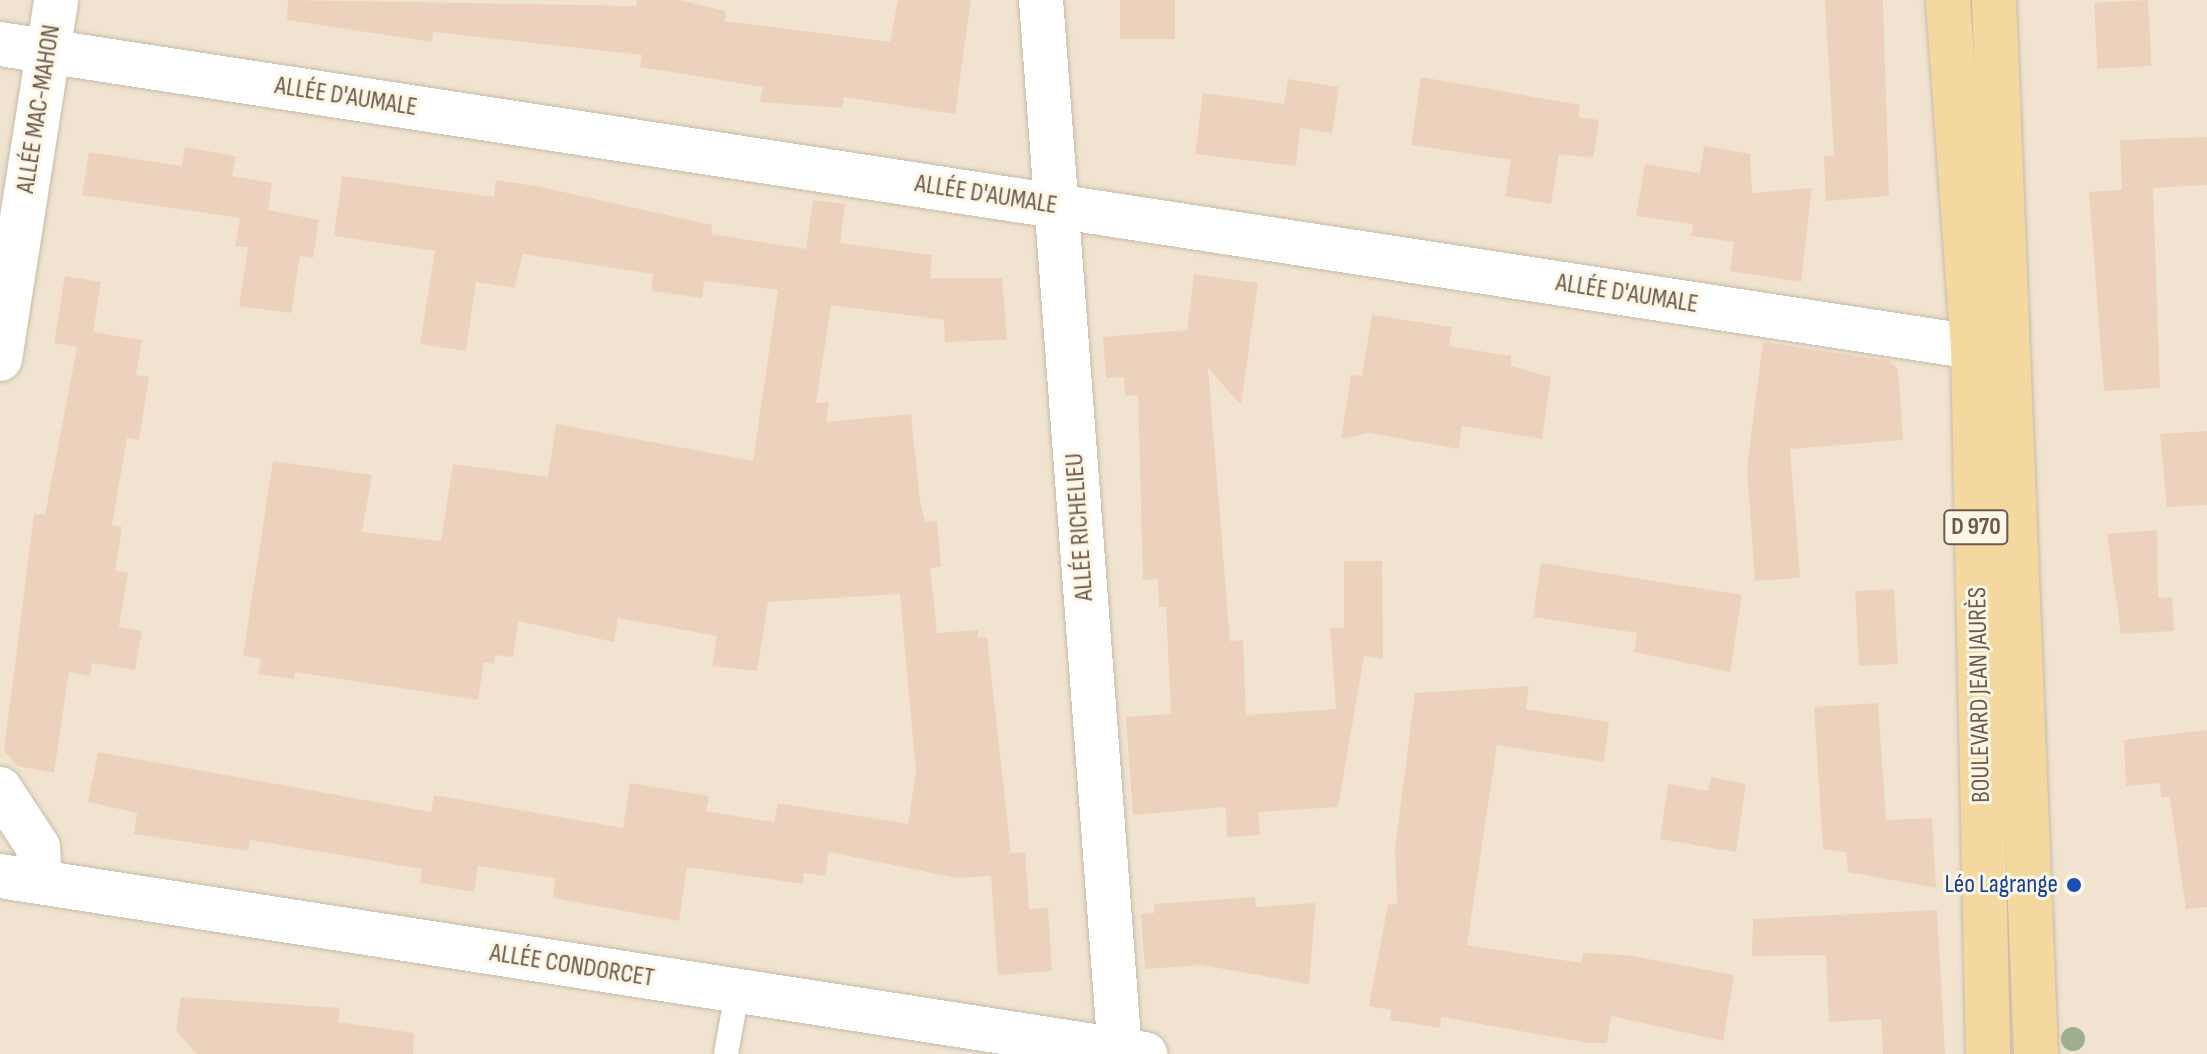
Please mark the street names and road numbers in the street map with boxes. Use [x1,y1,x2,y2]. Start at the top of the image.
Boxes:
street label: ALLÉE MAC-MAHON [10,23,68,195]
street label: ALLÉE D'AUMALE [273,70,419,124]
street label: ALLÉE D'AUMALE [913,168,1059,222]
street label: ALLÉE D'AUMALE [1554,267,1700,321]
street label: ALLÉE RICHELIEU [1059,452,1101,602]
road number: D 970 [1942,507,2010,547]
street label: BOULEVARD JEAN JAURÈS [1963,587,1997,803]
street label: ALLÉE CONDORCET [488,938,656,994]

